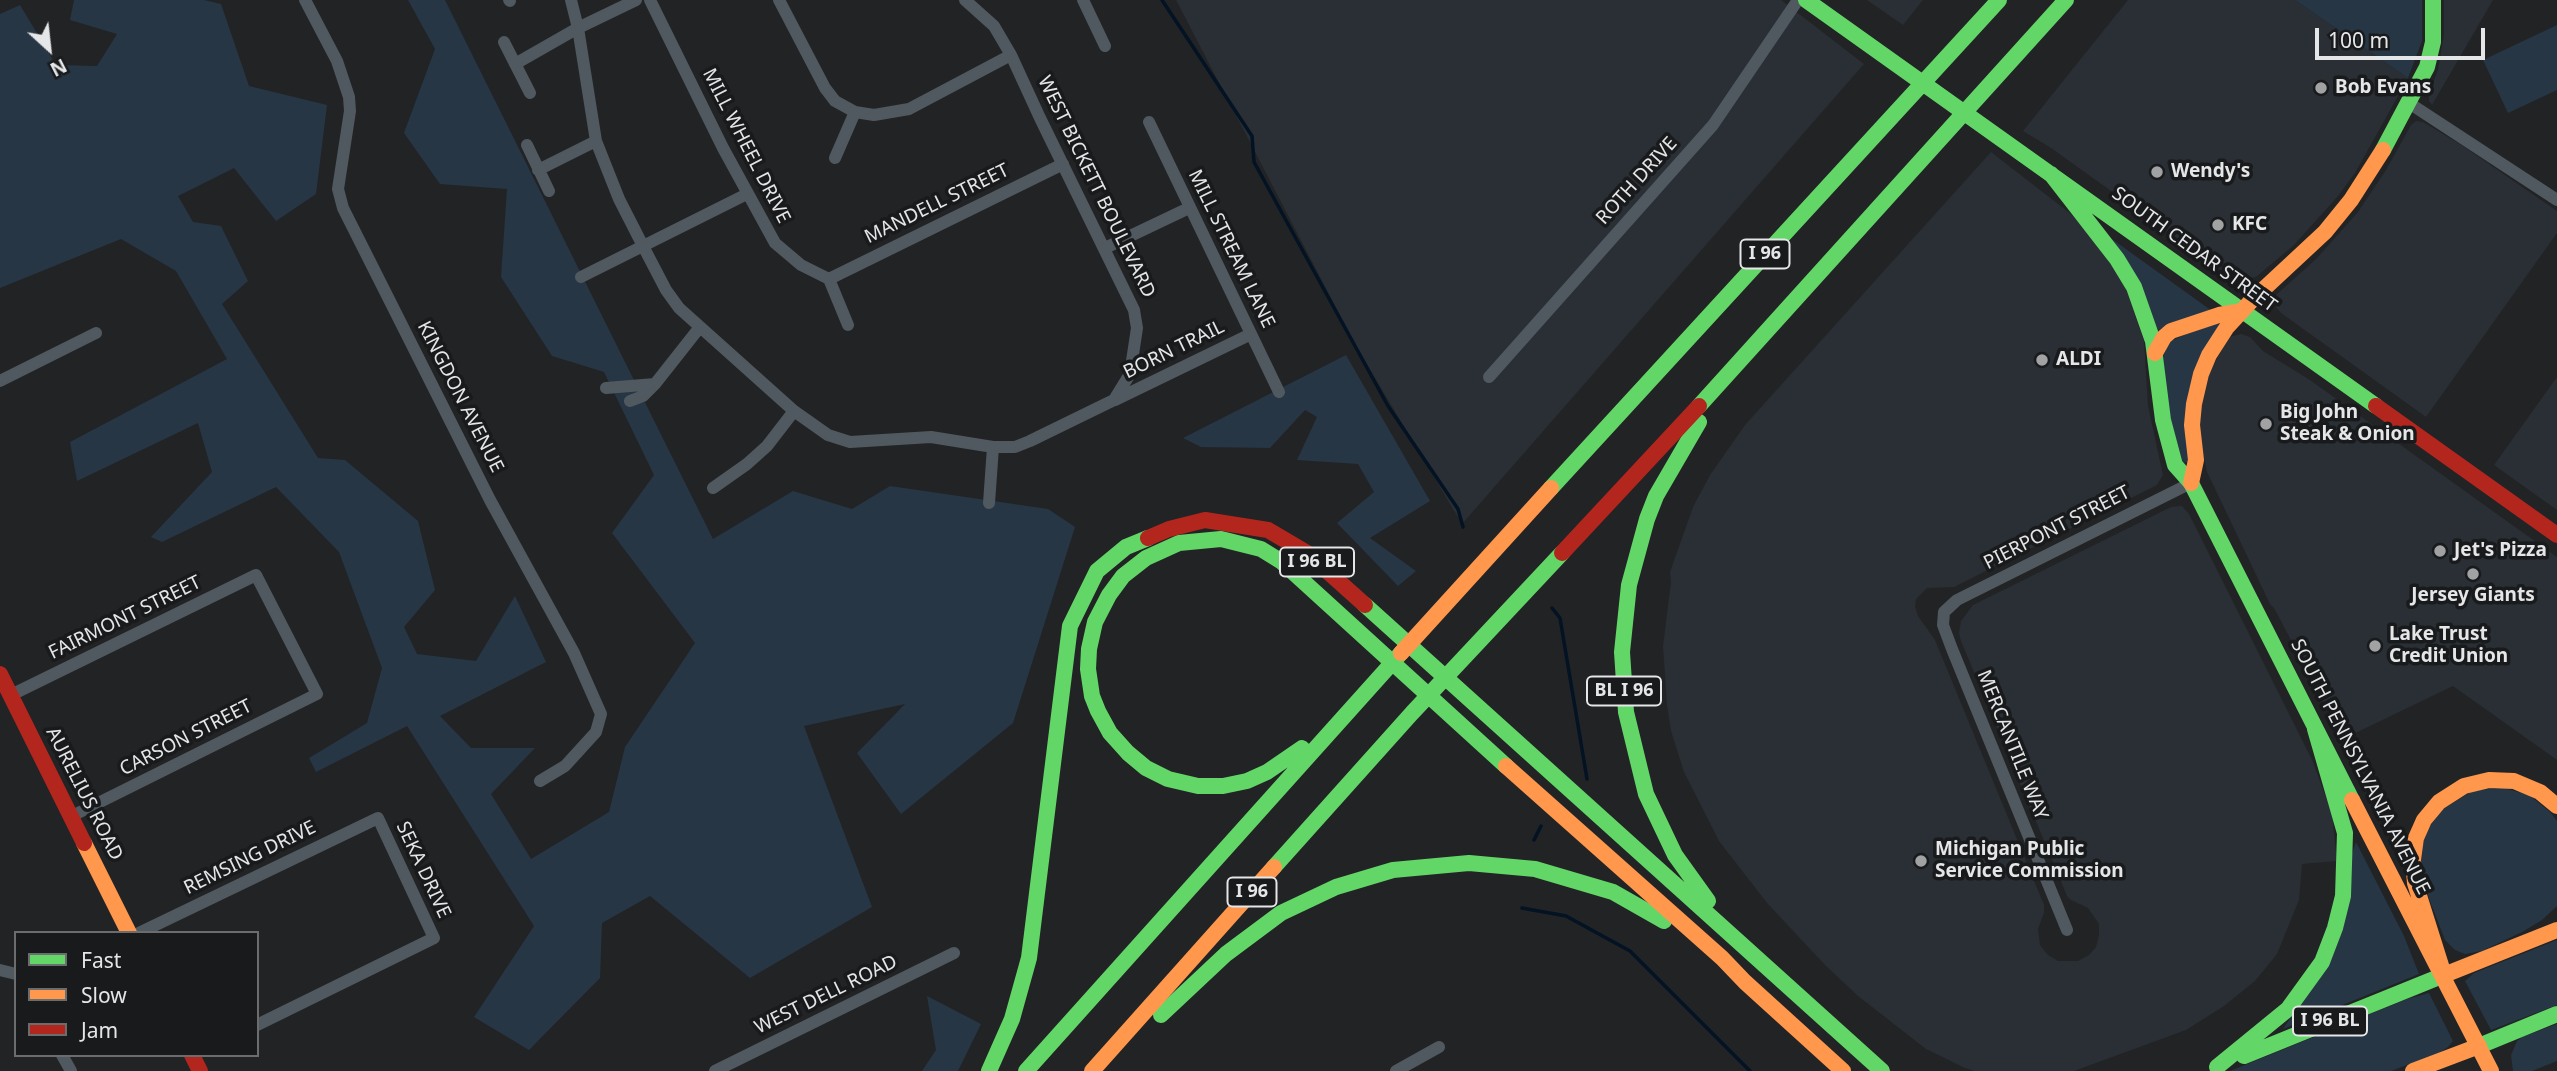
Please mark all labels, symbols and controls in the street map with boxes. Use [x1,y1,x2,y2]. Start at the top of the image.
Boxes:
north arrow [14,14,84,84]
scale bar [2319,14,2489,58]
text: 100 m [2328,26,2389,54]
text: N [46,53,71,83]
street label: MILL WHEEL DRIVE [697,65,795,227]
street label: WEST BICKETT BOULEVARD [1032,72,1160,302]
place label: Bob Evans [2335,77,2431,99]
marker: Bob Evans [2313,80,2329,96]
street label: ROTH DRIVE [1592,133,1682,229]
street label: MANDELL STREET [861,159,1013,249]
place label: Wendy's [2171,161,2250,183]
marker: Wendy's [2149,164,2165,180]
street label: MILL STREAM LANE [1183,166,1279,332]
street label: SOUTH CEDAR STREET [2107,183,2281,317]
place label: KFC [2232,214,2267,236]
marker: KFC [2210,217,2226,233]
road number: I 96 [1740,240,1790,268]
street label: BORN TRAIL [1120,316,1228,384]
street label: KINGDON AVENUE [412,318,508,476]
place label: ALDI [2056,349,2101,371]
marker: ALDI [2034,352,2050,368]
place label: Big John Steak & Onion [2280,402,2415,446]
marker: Big John Steak & Onion [2258,416,2274,432]
street label: PIERPONT STREET [1980,481,2134,575]
place label: Jet's Pizza [2454,540,2547,562]
marker: Jet's Pizza [2432,543,2448,559]
road number: I 96 BL [1280,548,1354,576]
marker: Jersey Giants [2465,566,2481,582]
street label: FAIRMONT STREET [45,571,205,665]
place label: Jersey Giants [2411,585,2535,607]
place label: Lake Trust Credit Union [2389,624,2508,668]
street label: SOUTH PENNSYLVANIA AVENUE [2286,636,2434,898]
marker: Lake Trust Credit Union [2367,638,2383,654]
street label: MERCANTILE WAY [1972,667,2052,823]
road number: BL I 96 [1587,676,1661,706]
street label: CARSON STREET [116,695,256,781]
street label: AURELIUS ROAD [41,724,127,864]
street label: REMSING DRIVE [180,816,320,900]
street label: SEKA DRIVE [391,818,455,922]
place label: Michigan Public Service Commission [1935,839,2124,883]
marker: Michigan Public Service Commission [1913,853,1929,869]
road number: I 96 [1228,878,1276,906]
legend [14,931,259,1057]
text: Fast [81,946,121,974]
street label: WEST DELL ROAD [751,951,901,1039]
text: Slow [81,981,127,1009]
road number: I 96 BL [2293,1006,2367,1036]
text: Jam [81,1016,118,1044]

